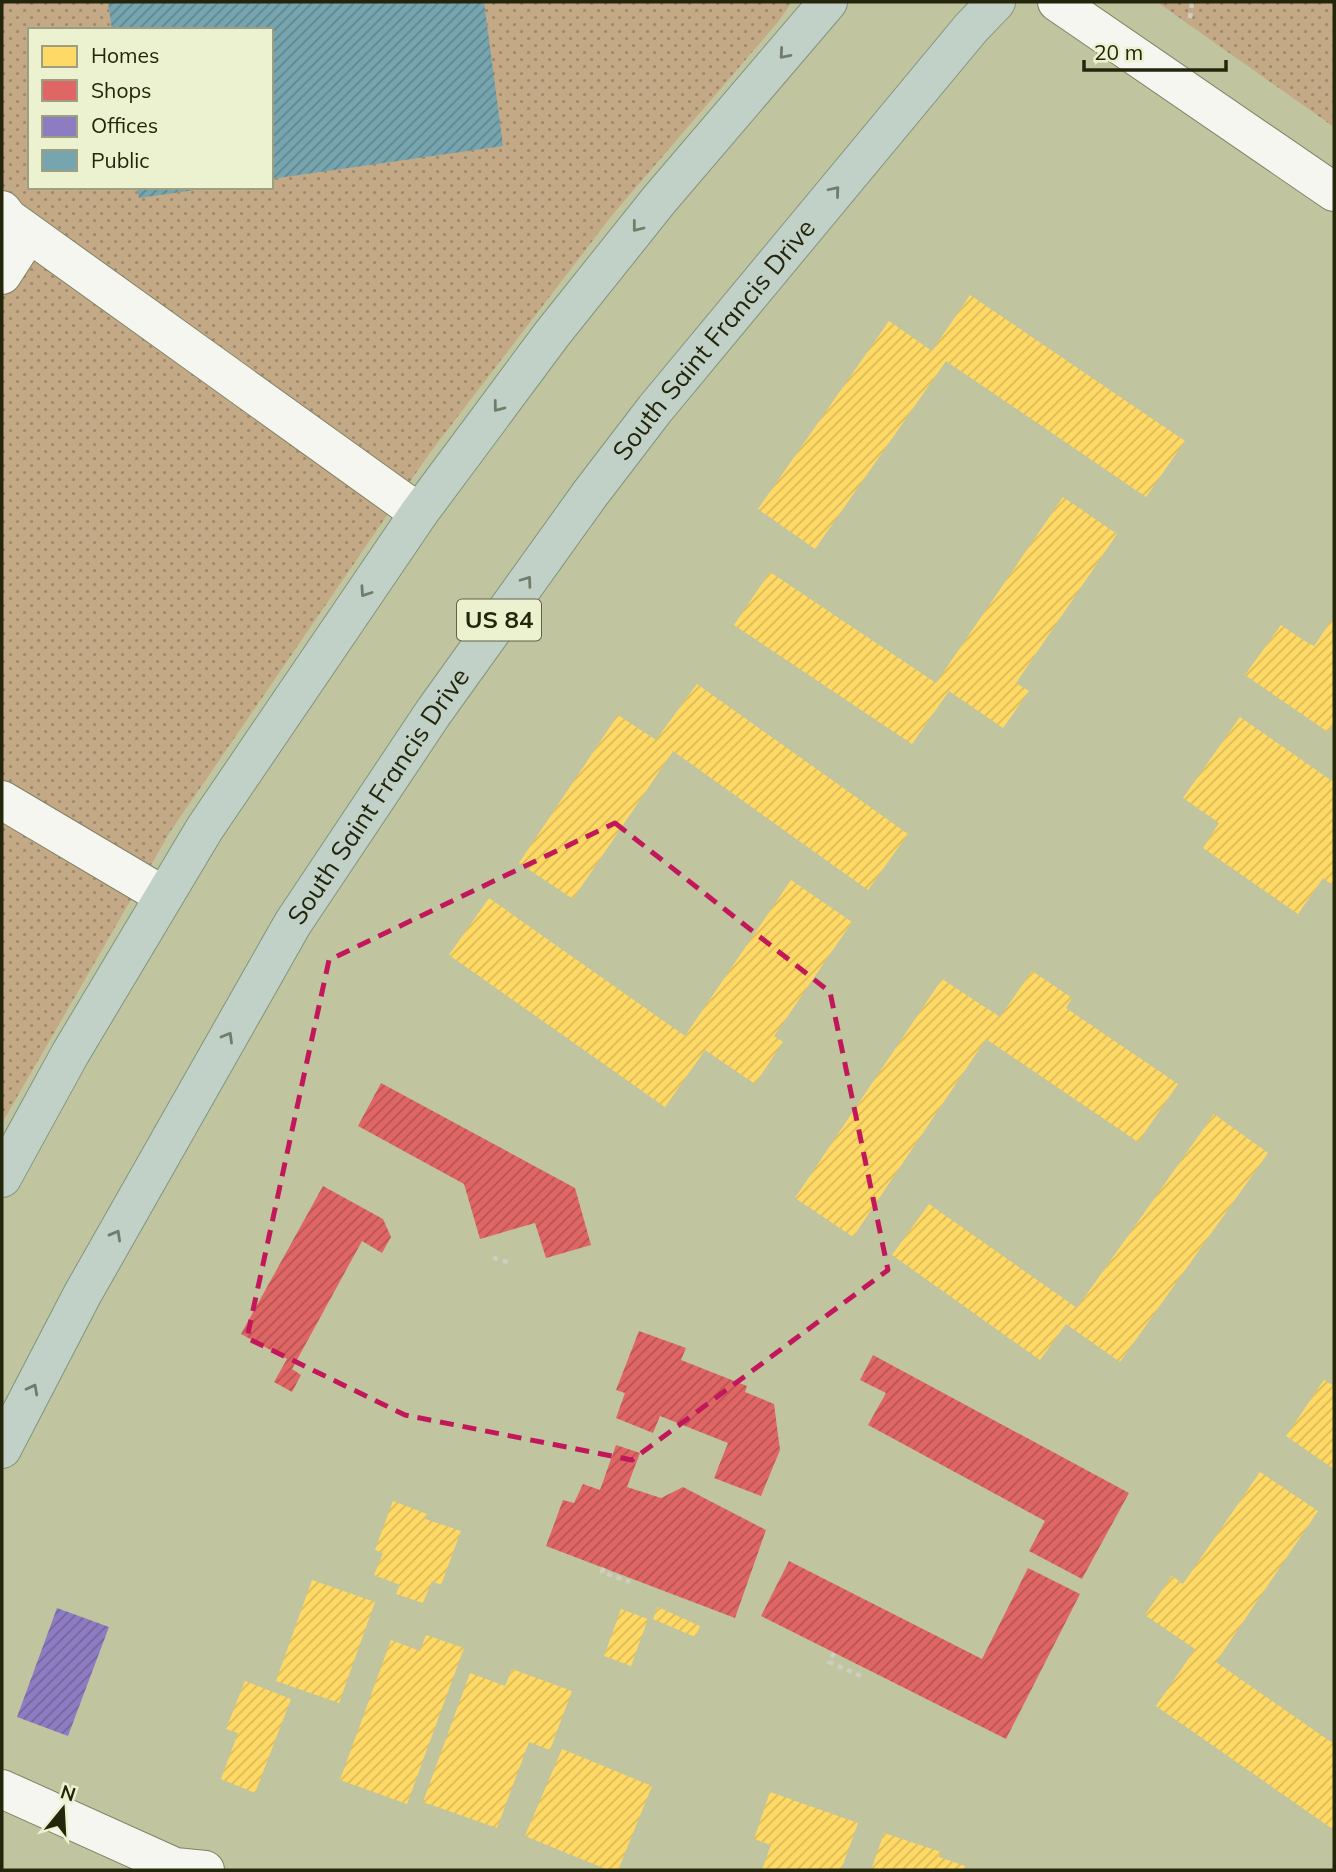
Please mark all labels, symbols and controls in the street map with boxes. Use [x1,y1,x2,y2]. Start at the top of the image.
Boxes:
legend [28,28,273,189]
scale bar [1084,28,1226,72]
text: 20 m [1094,39,1143,65]
text: Homes [91,42,159,68]
one-way arrow [779,46,792,58]
text: Shops [91,77,151,103]
text: Offices [91,112,158,138]
text: Public [91,147,150,173]
one-way arrow [827,187,840,199]
street label: South Saint Francis Drive [605,212,822,467]
one-way arrow [632,220,645,232]
one-way arrow [493,399,506,412]
one-way arrow [519,576,531,589]
one-way arrow [361,584,373,597]
road number: US 84 [457,600,541,640]
street label: South Saint Francis Drive [280,661,476,931]
one-way arrow [220,1031,233,1044]
one-way arrow [108,1230,121,1242]
one-way arrow [25,1384,39,1396]
north arrow [28,1774,98,1844]
text: N [58,1779,79,1806]

